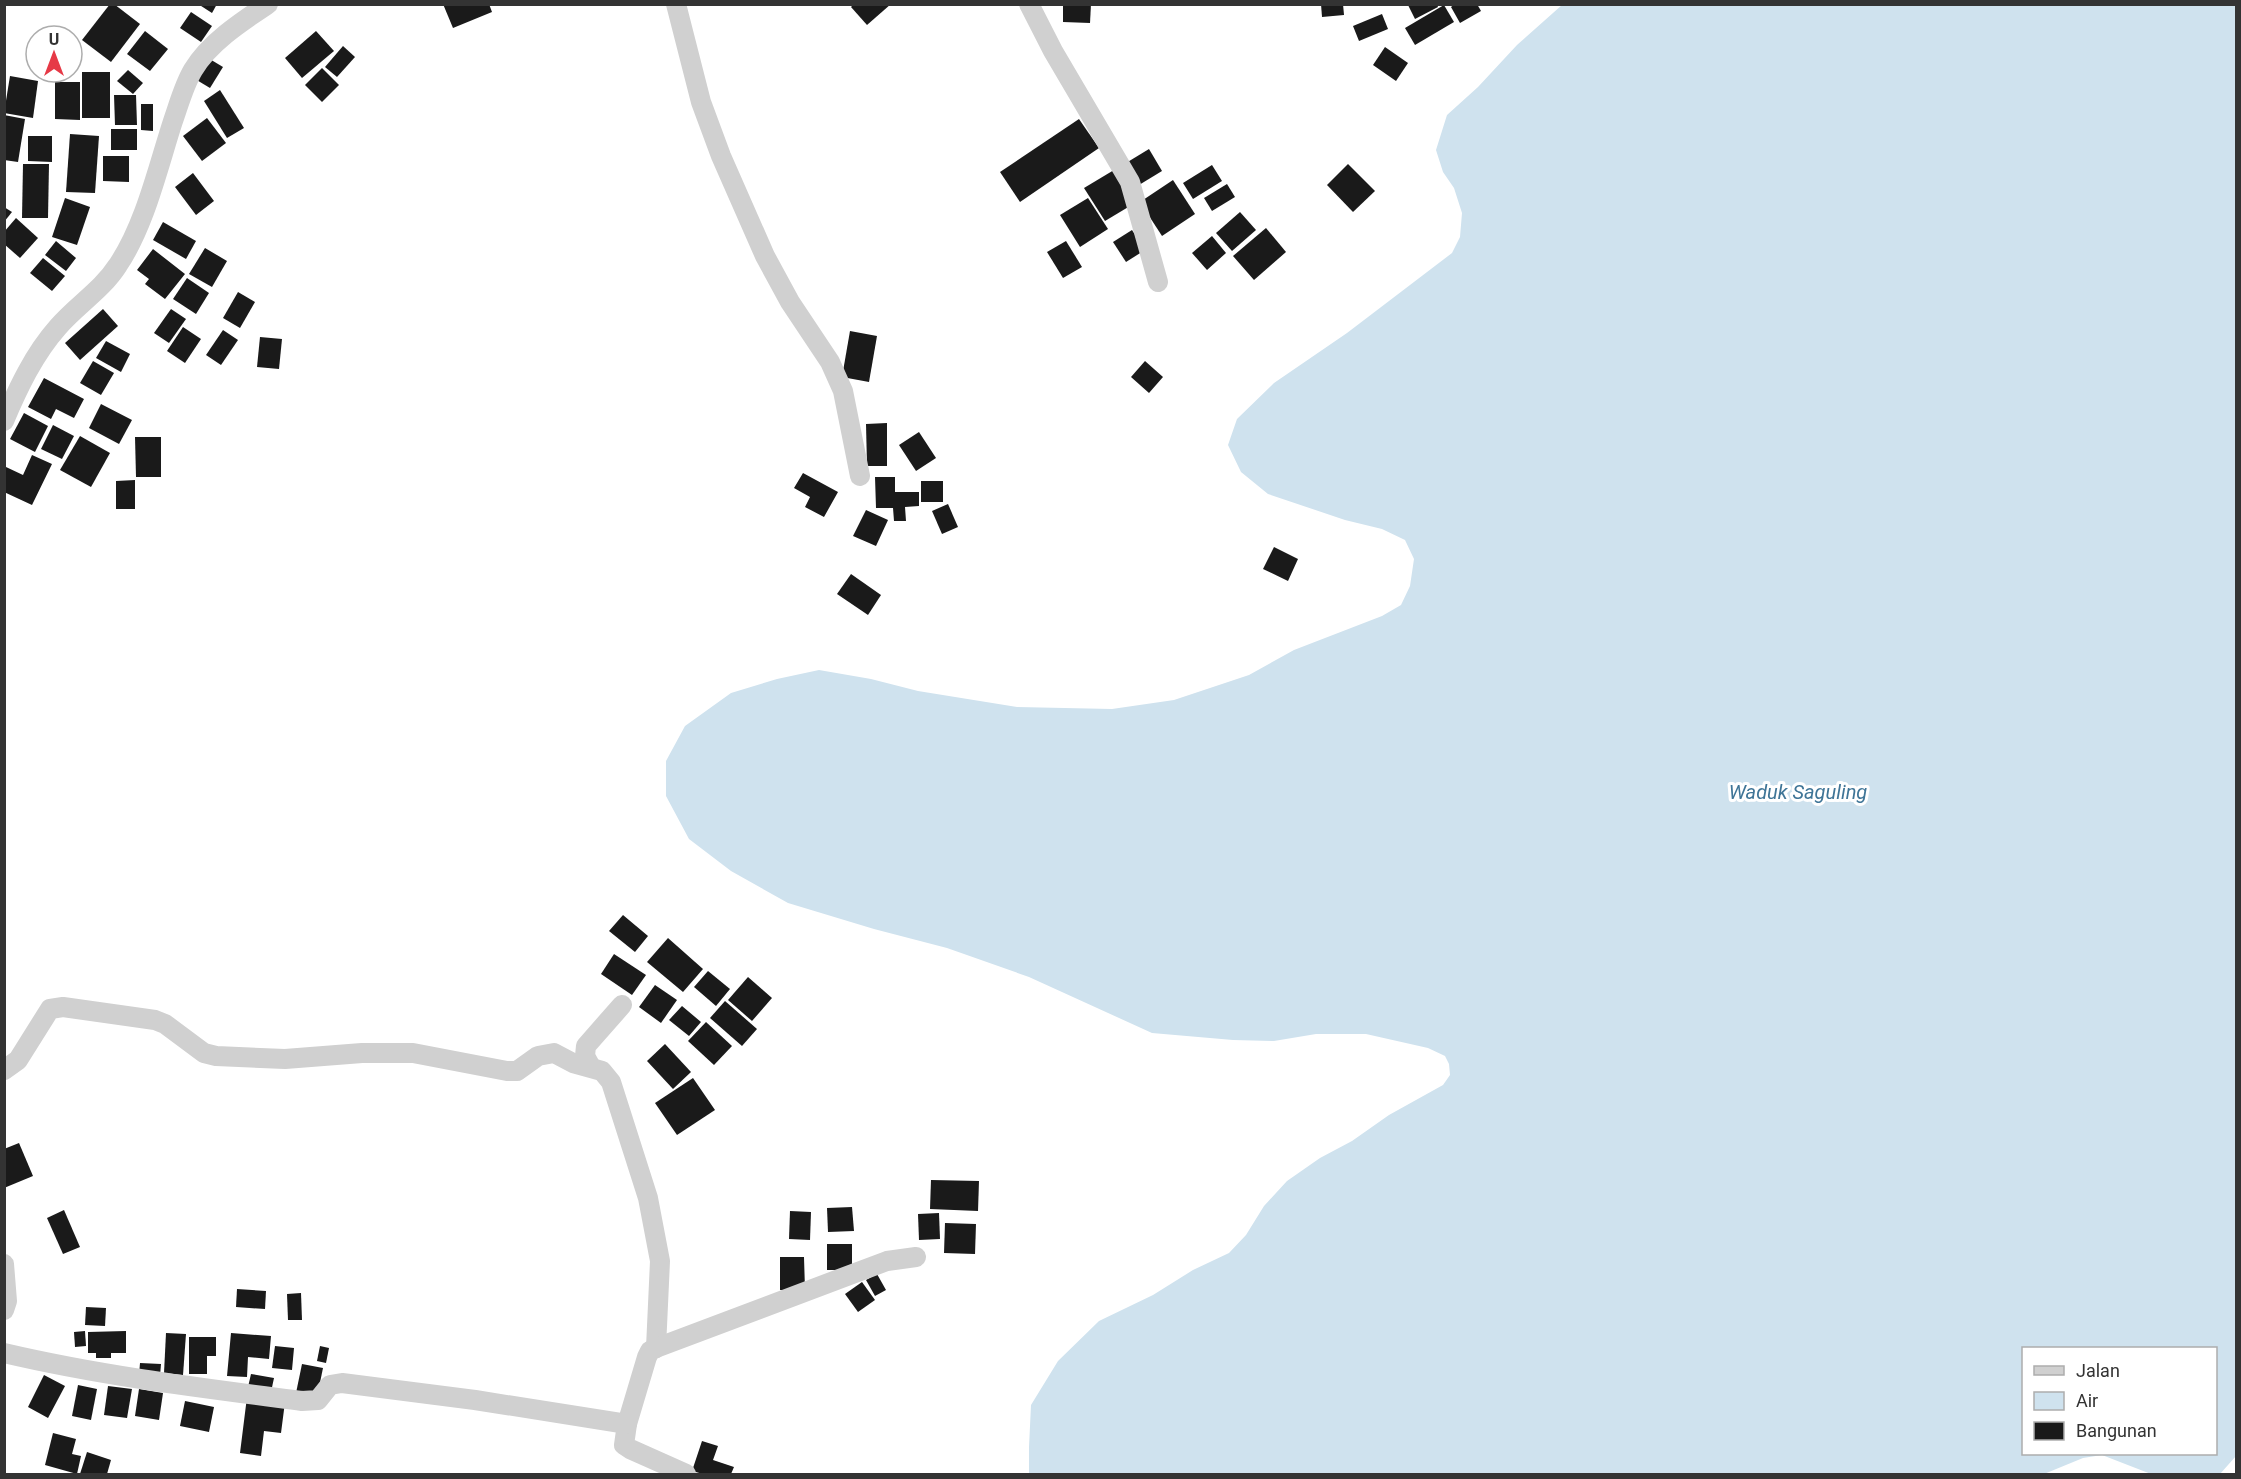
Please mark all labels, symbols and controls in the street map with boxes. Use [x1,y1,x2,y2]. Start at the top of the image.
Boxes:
north arrow [24,24,84,84]
text: U [49,30,59,49]
water label: Waduk Saguling [1729,780,1867,804]
legend [2022,1347,2217,1455]
text: Jalan [2076,1360,2120,1381]
text: Air [2076,1390,2098,1411]
text: Bangunan [2076,1420,2157,1441]

